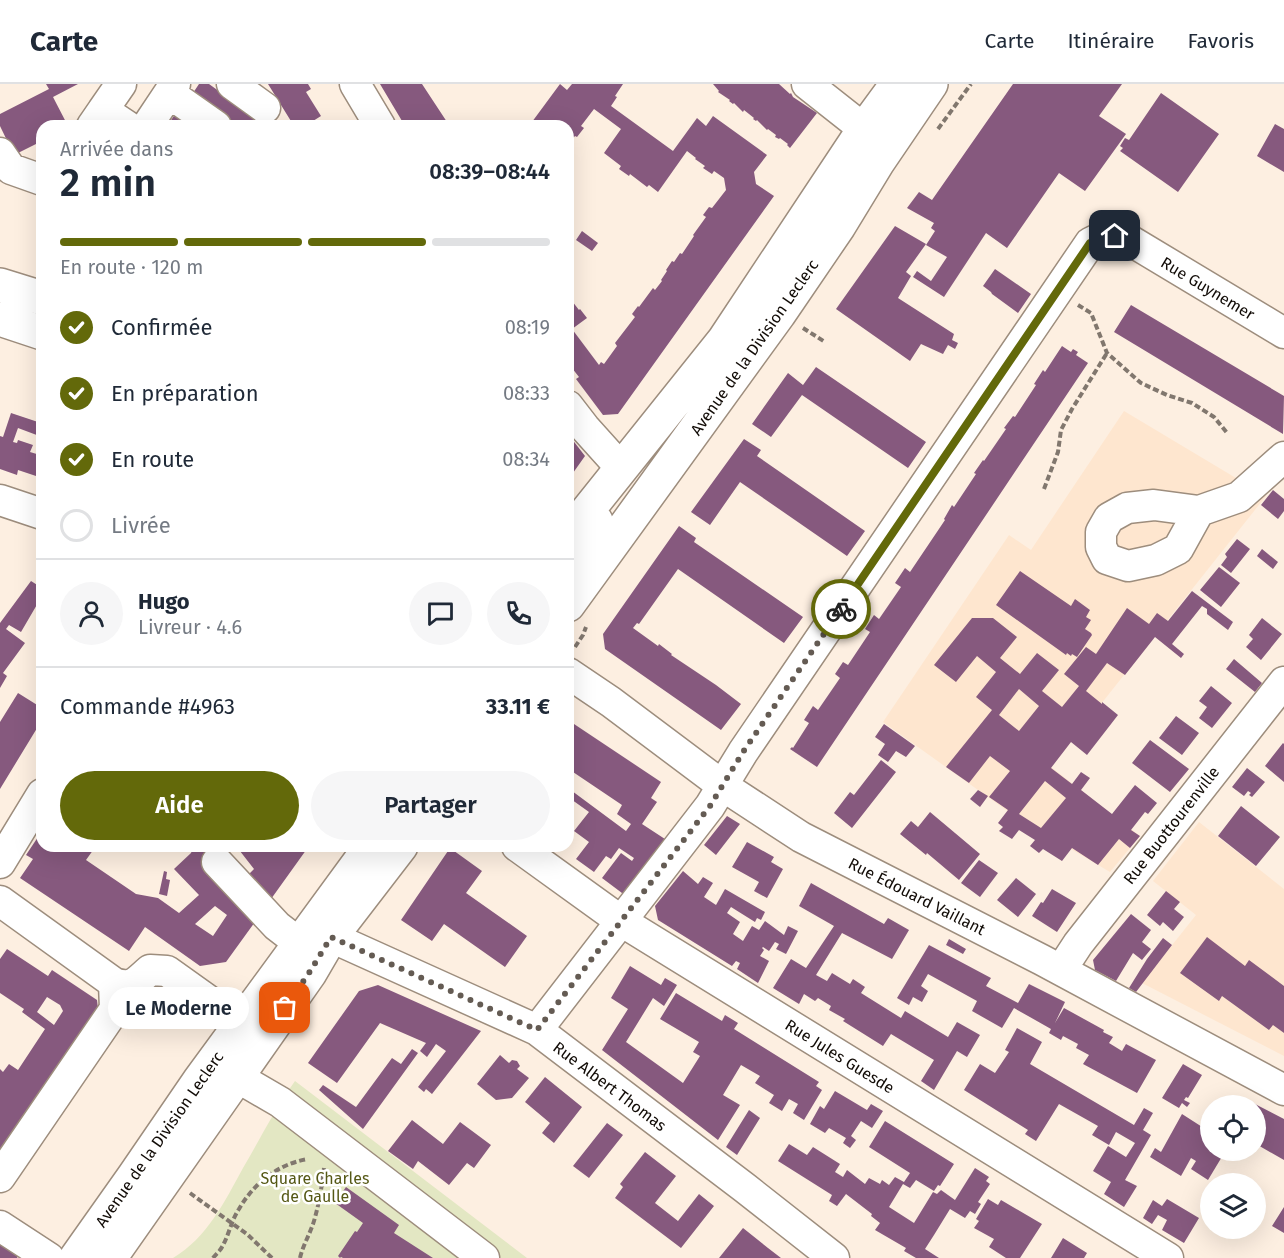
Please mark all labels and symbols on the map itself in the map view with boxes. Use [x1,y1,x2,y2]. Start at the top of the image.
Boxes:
pin [1089,210,1140,261]
street label: Rue Guynemer [1157,253,1259,324]
street label: Avenue de la Division Leclerc [686,255,823,439]
courier [811,579,871,639]
street label: Rue Buottourenville [1119,763,1223,888]
street label: Rue Édouard Vaillant [845,853,989,939]
pin [259,982,310,1033]
callout: Le Moderne [108,987,249,1029]
street label: Rue Jules Guesde [782,1015,898,1098]
street label: Rue Albert Thomas [549,1038,670,1135]
street label: Avenue de la Division Leclerc [91,1047,228,1231]
park label: Square Charles de Gaulle [261,1169,369,1206]

